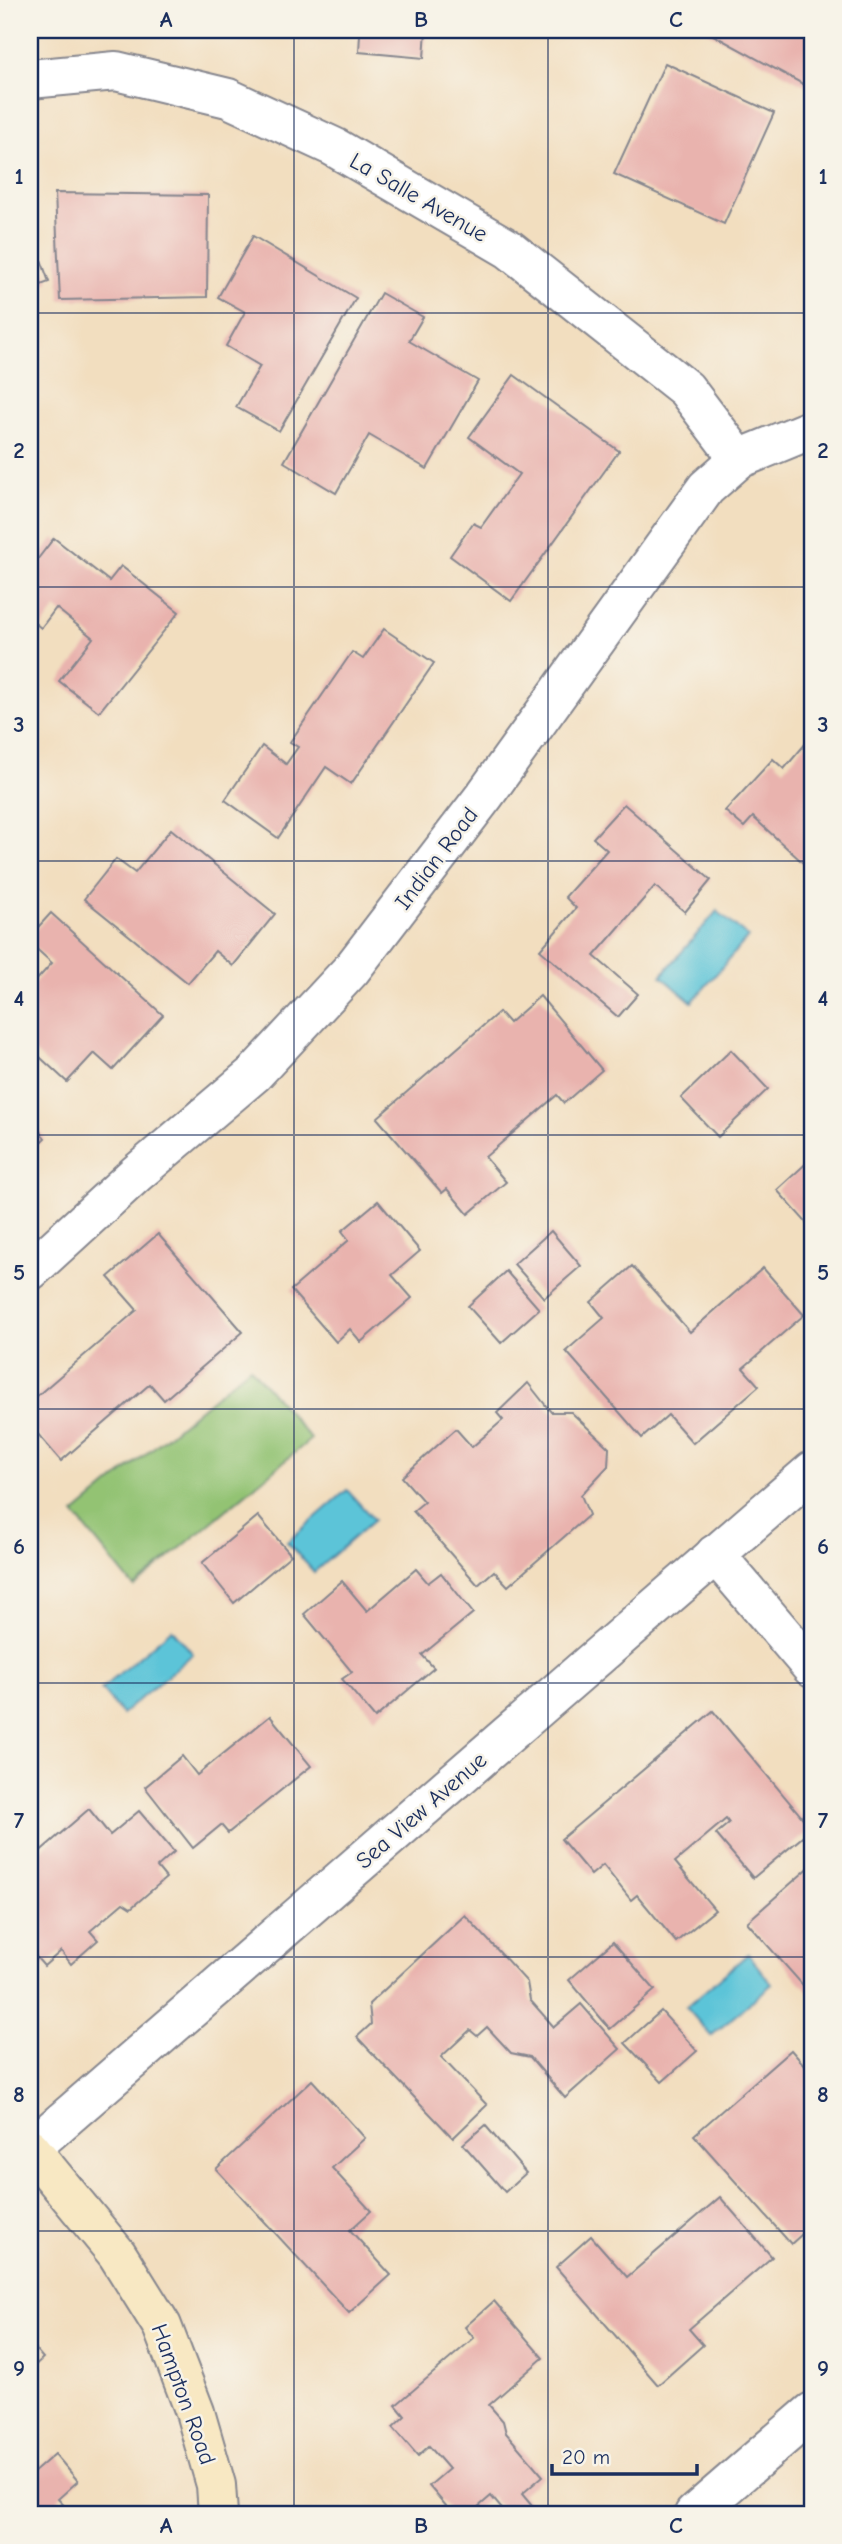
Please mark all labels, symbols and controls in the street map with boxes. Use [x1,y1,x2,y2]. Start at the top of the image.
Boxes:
text: A [160,6,173,33]
text: B [414,6,428,33]
text: C [669,6,683,33]
street label: La Salle Avenue [345,147,492,248]
text: 1 [14,163,24,190]
text: 1 [818,163,828,190]
text: 2 [13,437,25,464]
text: 2 [817,437,829,464]
text: 3 [13,711,25,738]
text: 3 [817,711,829,738]
street label: Indian Road [389,802,484,915]
text: 4 [14,985,25,1012]
text: 4 [818,985,829,1012]
text: 5 [13,1259,25,1286]
text: 5 [817,1259,829,1286]
text: 6 [13,1533,25,1560]
text: 6 [817,1533,829,1560]
street label: Sea View Avenue [350,1746,492,1874]
text: 7 [14,1807,25,1834]
text: 7 [818,1807,829,1834]
text: 8 [13,2081,25,2108]
text: 8 [817,2081,829,2108]
street label: Hampton Road [146,2320,221,2468]
text: 9 [13,2355,25,2382]
text: 9 [817,2355,829,2382]
scale bar [552,2432,697,2476]
text: 20 m [562,2445,610,2469]
text: A [160,2512,173,2539]
text: B [414,2512,428,2539]
text: C [669,2512,683,2539]

